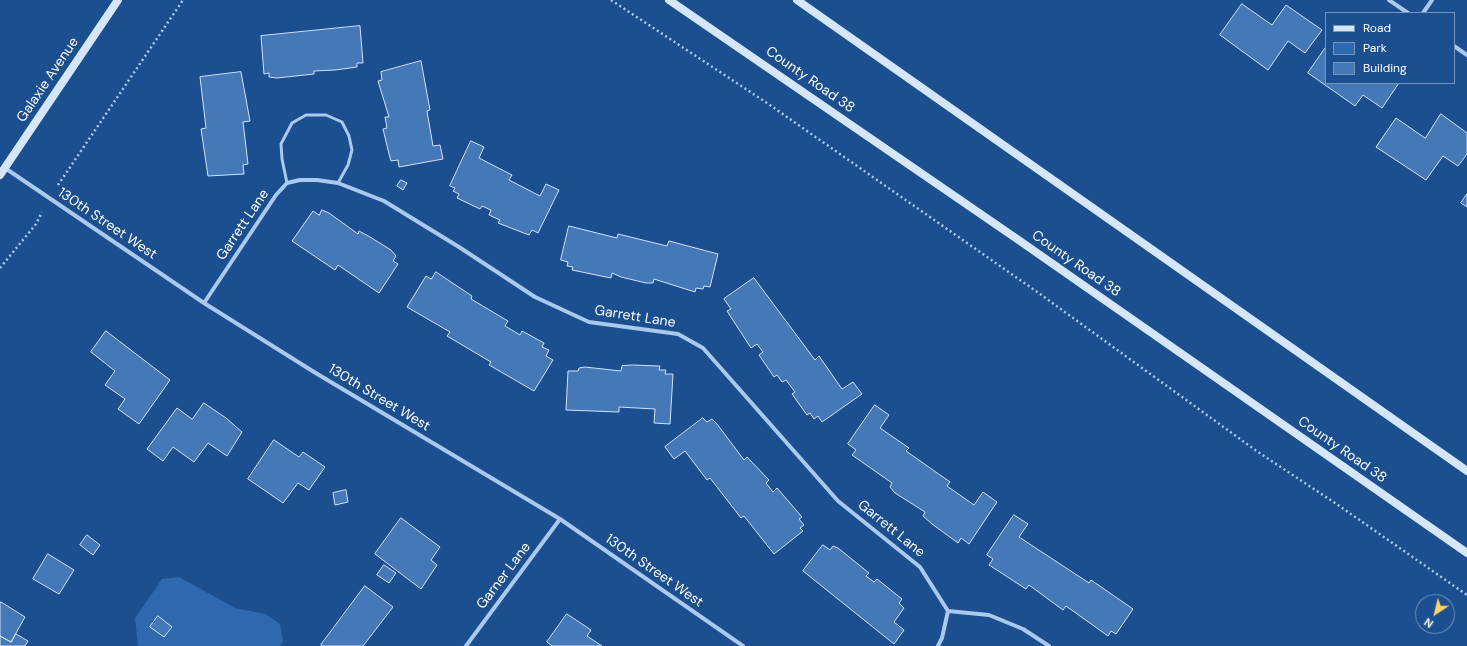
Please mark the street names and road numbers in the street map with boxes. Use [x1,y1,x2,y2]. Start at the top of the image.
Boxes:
street label: Galaxie Avenue [13,34,83,126]
street label: County Road 38 [762,43,858,117]
street label: 130th Street West [54,185,160,263]
street label: Garrett Lane [213,186,273,264]
street label: County Road 38 [1028,227,1124,301]
street label: Garrett Lane [593,302,677,332]
street label: 130th Street West [325,361,433,435]
street label: County Road 38 [1294,413,1390,487]
street label: Garrett Lane [854,497,928,561]
street label: 130th Street West [602,531,706,611]
street label: Garner Lane [473,539,535,613]

